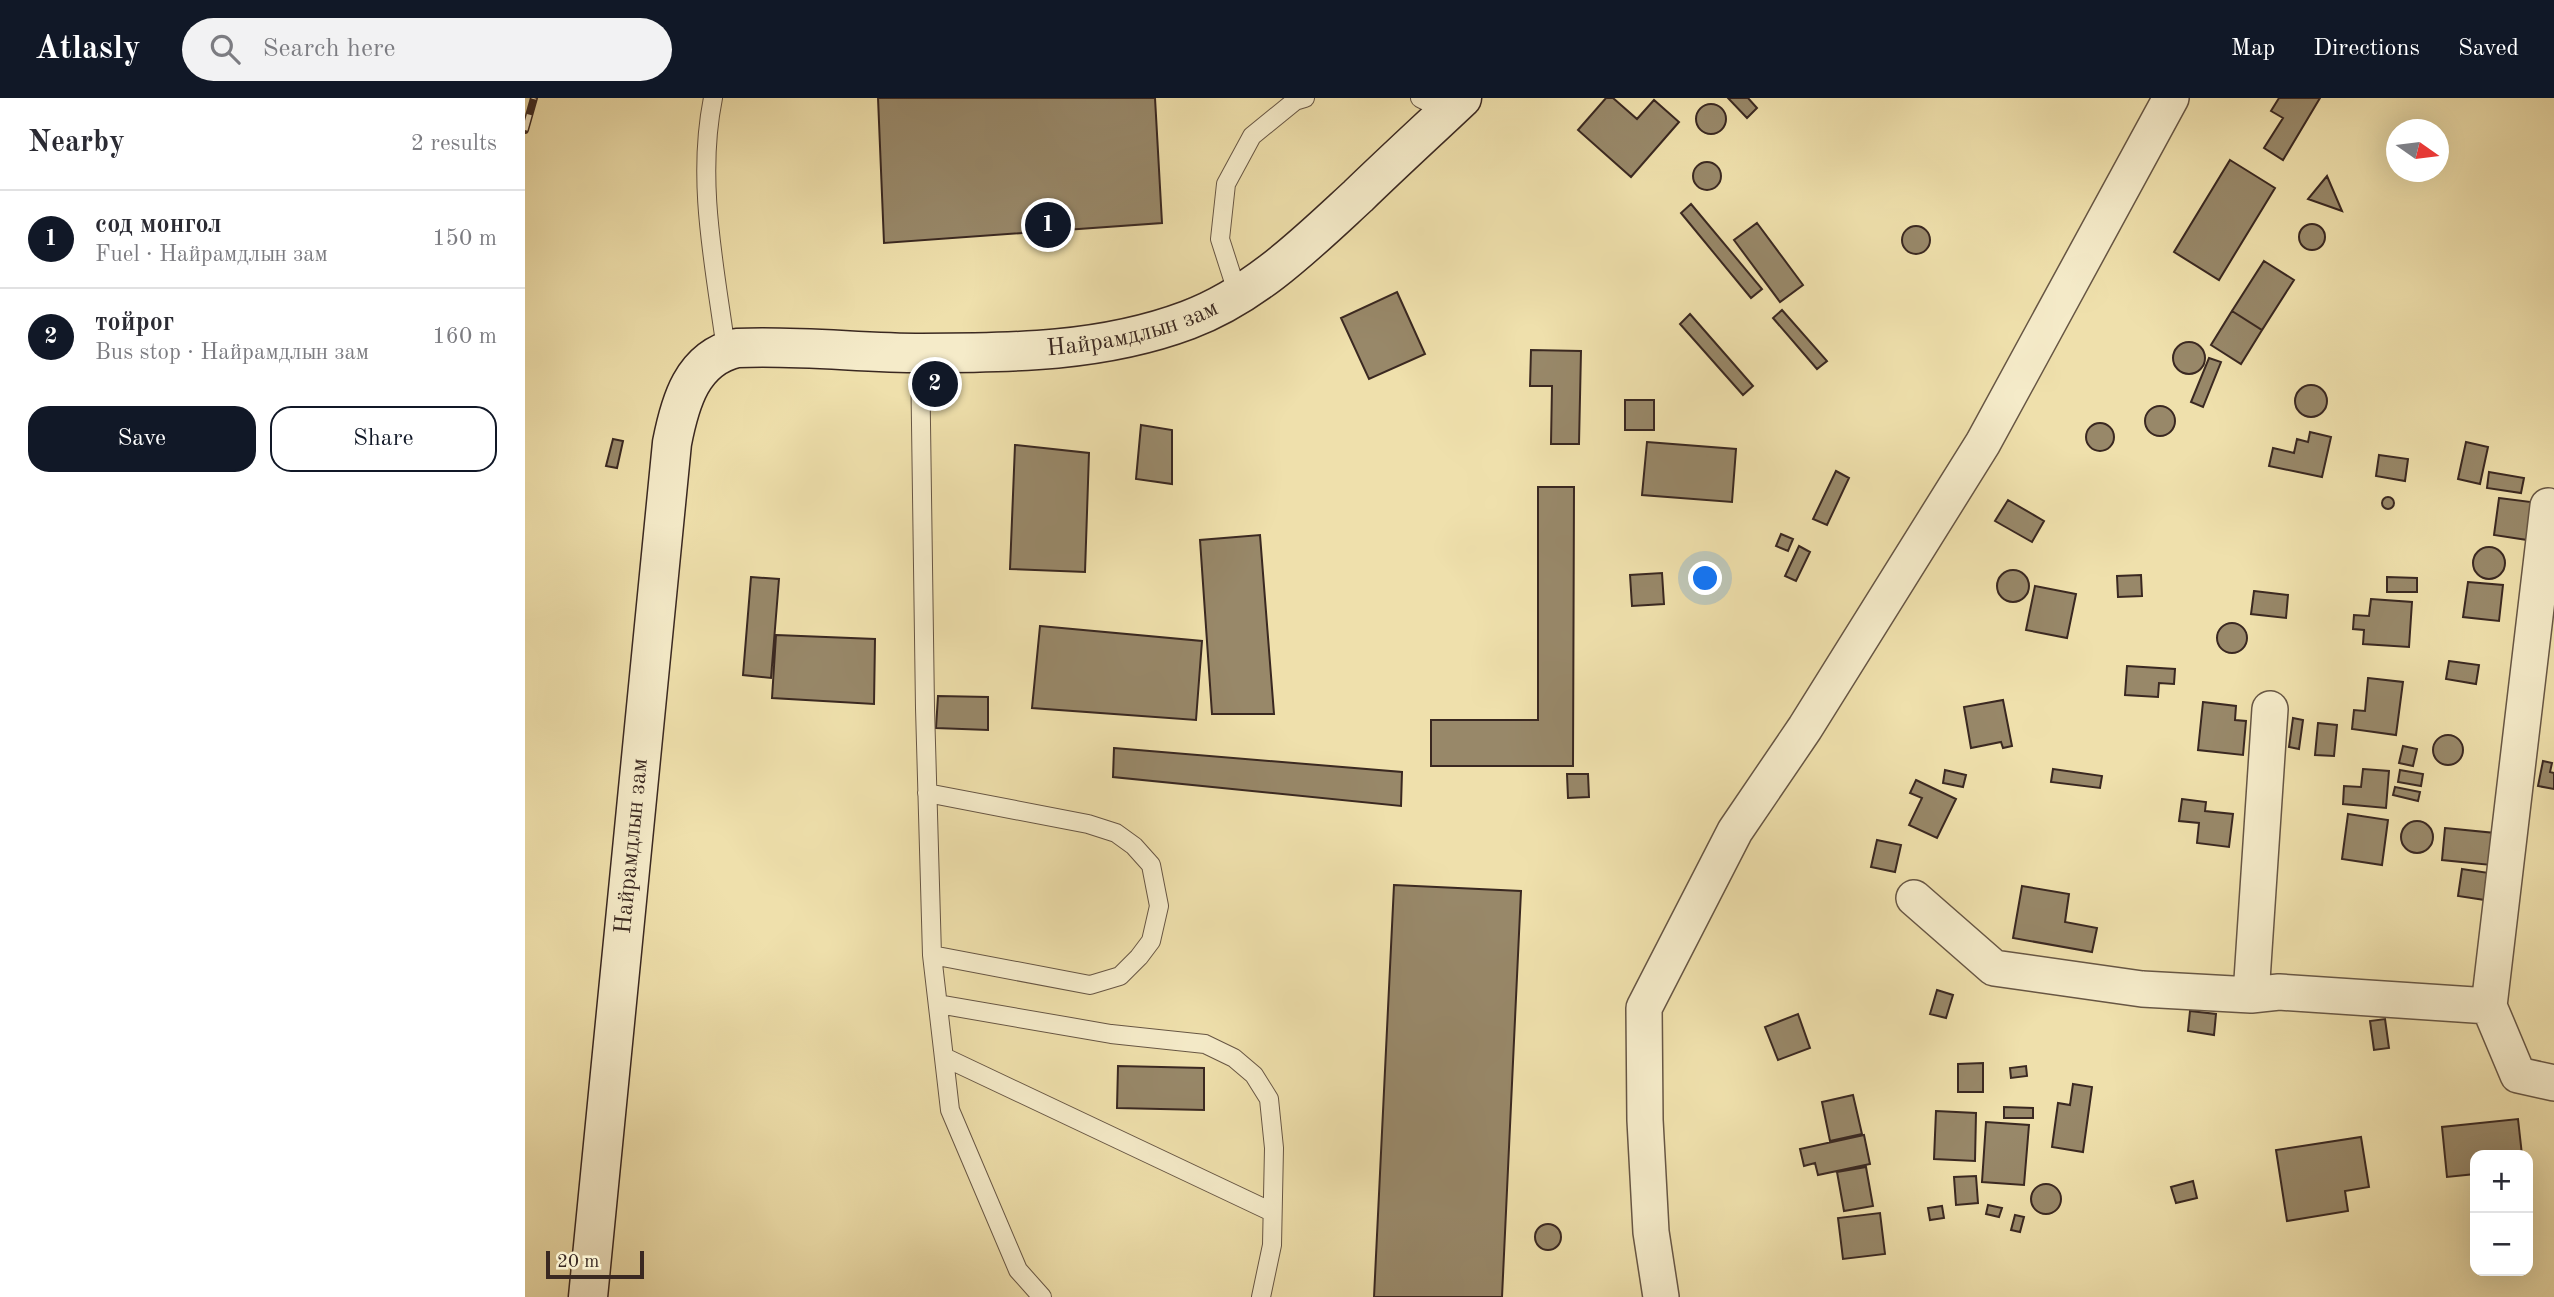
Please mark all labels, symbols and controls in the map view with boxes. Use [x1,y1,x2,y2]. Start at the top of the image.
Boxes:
search box [182,18,672,81]
icon: search [206,30,244,68]
text: Atlasly [35,33,140,66]
text: Search here [262,36,396,62]
text: Map [2231,37,2275,61]
text: Directions [2313,37,2420,61]
text: Saved [2458,37,2519,61]
north arrow [2386,119,2449,182]
text: Nearby [28,128,125,158]
text: 2 results [411,132,497,155]
pin: 1 [1025,199,1071,251]
text: сод монгол [95,212,222,238]
text: 1 [44,227,58,250]
text: 150 m [432,227,497,250]
text: Fuel · Найрамдлын зам [95,243,328,266]
street label: Найрамдлын зам [1046,296,1222,361]
text: тойрог [95,310,174,336]
text: 2 [44,325,58,348]
text: 160 m [432,325,497,348]
text: Bus stop · Найрамдлын зам [95,341,369,364]
pin: 2 [912,358,958,410]
button: Save [28,406,256,472]
button: Share [270,406,497,472]
your location [1688,561,1722,595]
street label: Найрамдлын зам [612,757,653,935]
map controls [2470,1150,2533,1276]
button: + [2470,1150,2533,1213]
button: − [2470,1213,2533,1276]
scale bar [546,1248,644,1280]
text: 20 m [557,1253,599,1272]

